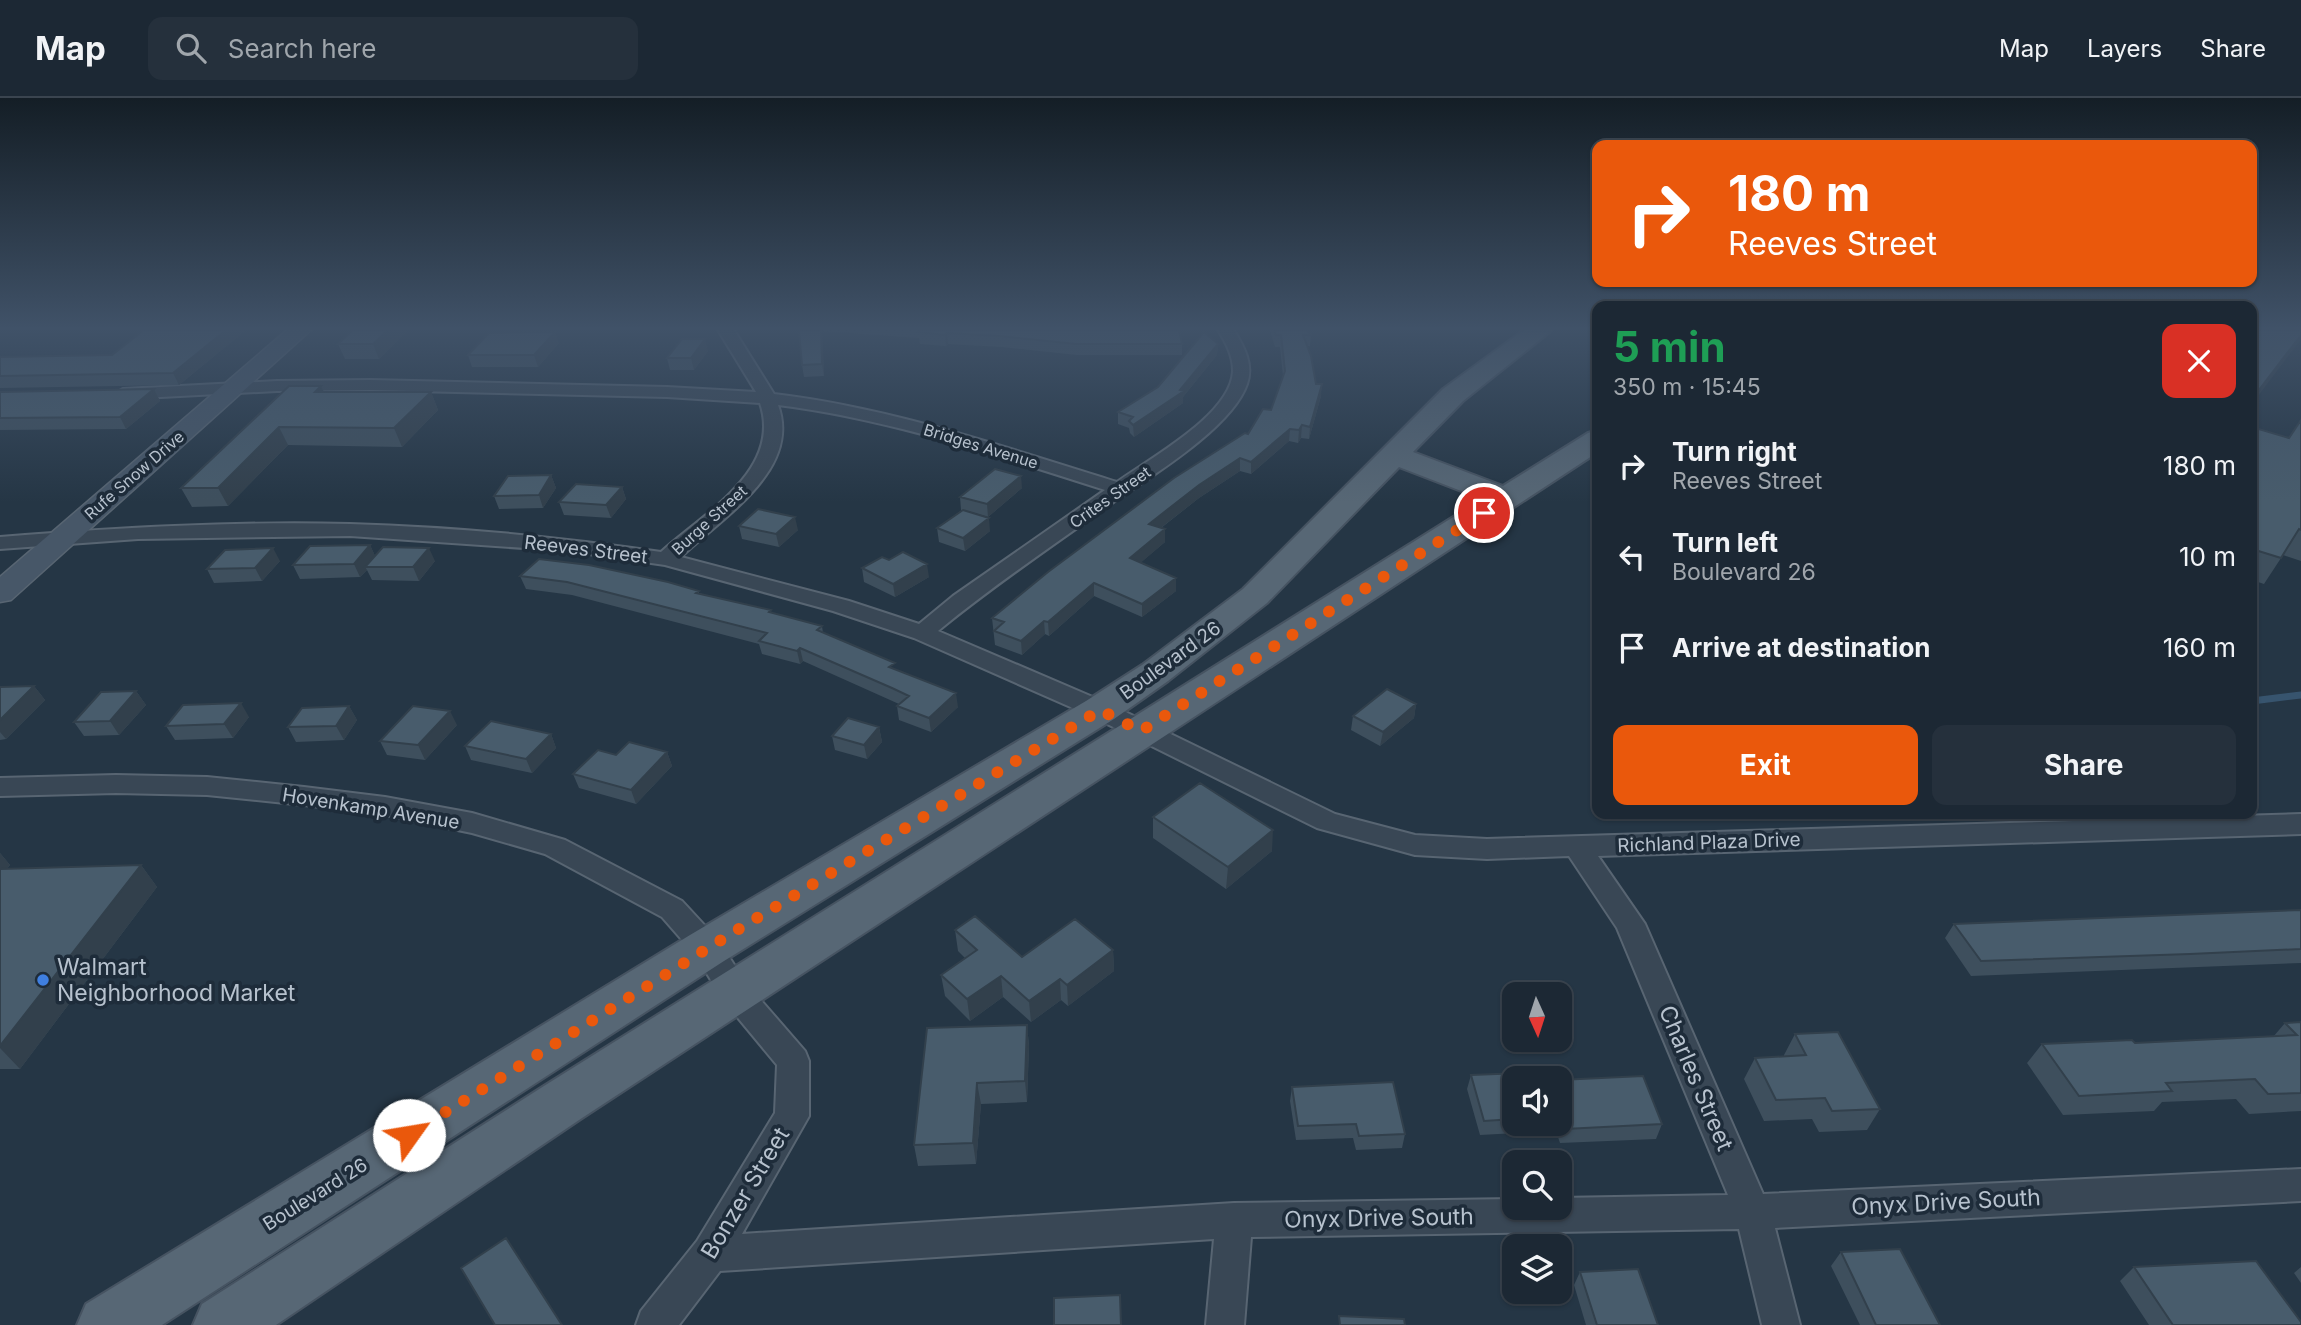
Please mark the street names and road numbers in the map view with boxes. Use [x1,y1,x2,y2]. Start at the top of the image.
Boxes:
street label: Bridges Avenue [921,419,1041,473]
street label: Rufe Snow Drive [80,426,188,524]
street label: Crites Street [1066,462,1154,532]
street label: Burge Street [667,481,751,559]
street label: Reeves Street [523,531,649,568]
street label: Boulevard 26 [1115,616,1225,705]
street label: Hovenkamp Avenue [281,783,461,834]
street label: Richland Plaza Drive [1617,828,1801,857]
street label: Charles Street [1653,1001,1739,1155]
street label: Bonzer Street [695,1122,795,1264]
street label: Boulevard 26 [259,1153,372,1236]
street label: Onyx Drive South [1851,1183,2041,1221]
street label: Onyx Drive South [1284,1202,1474,1234]

